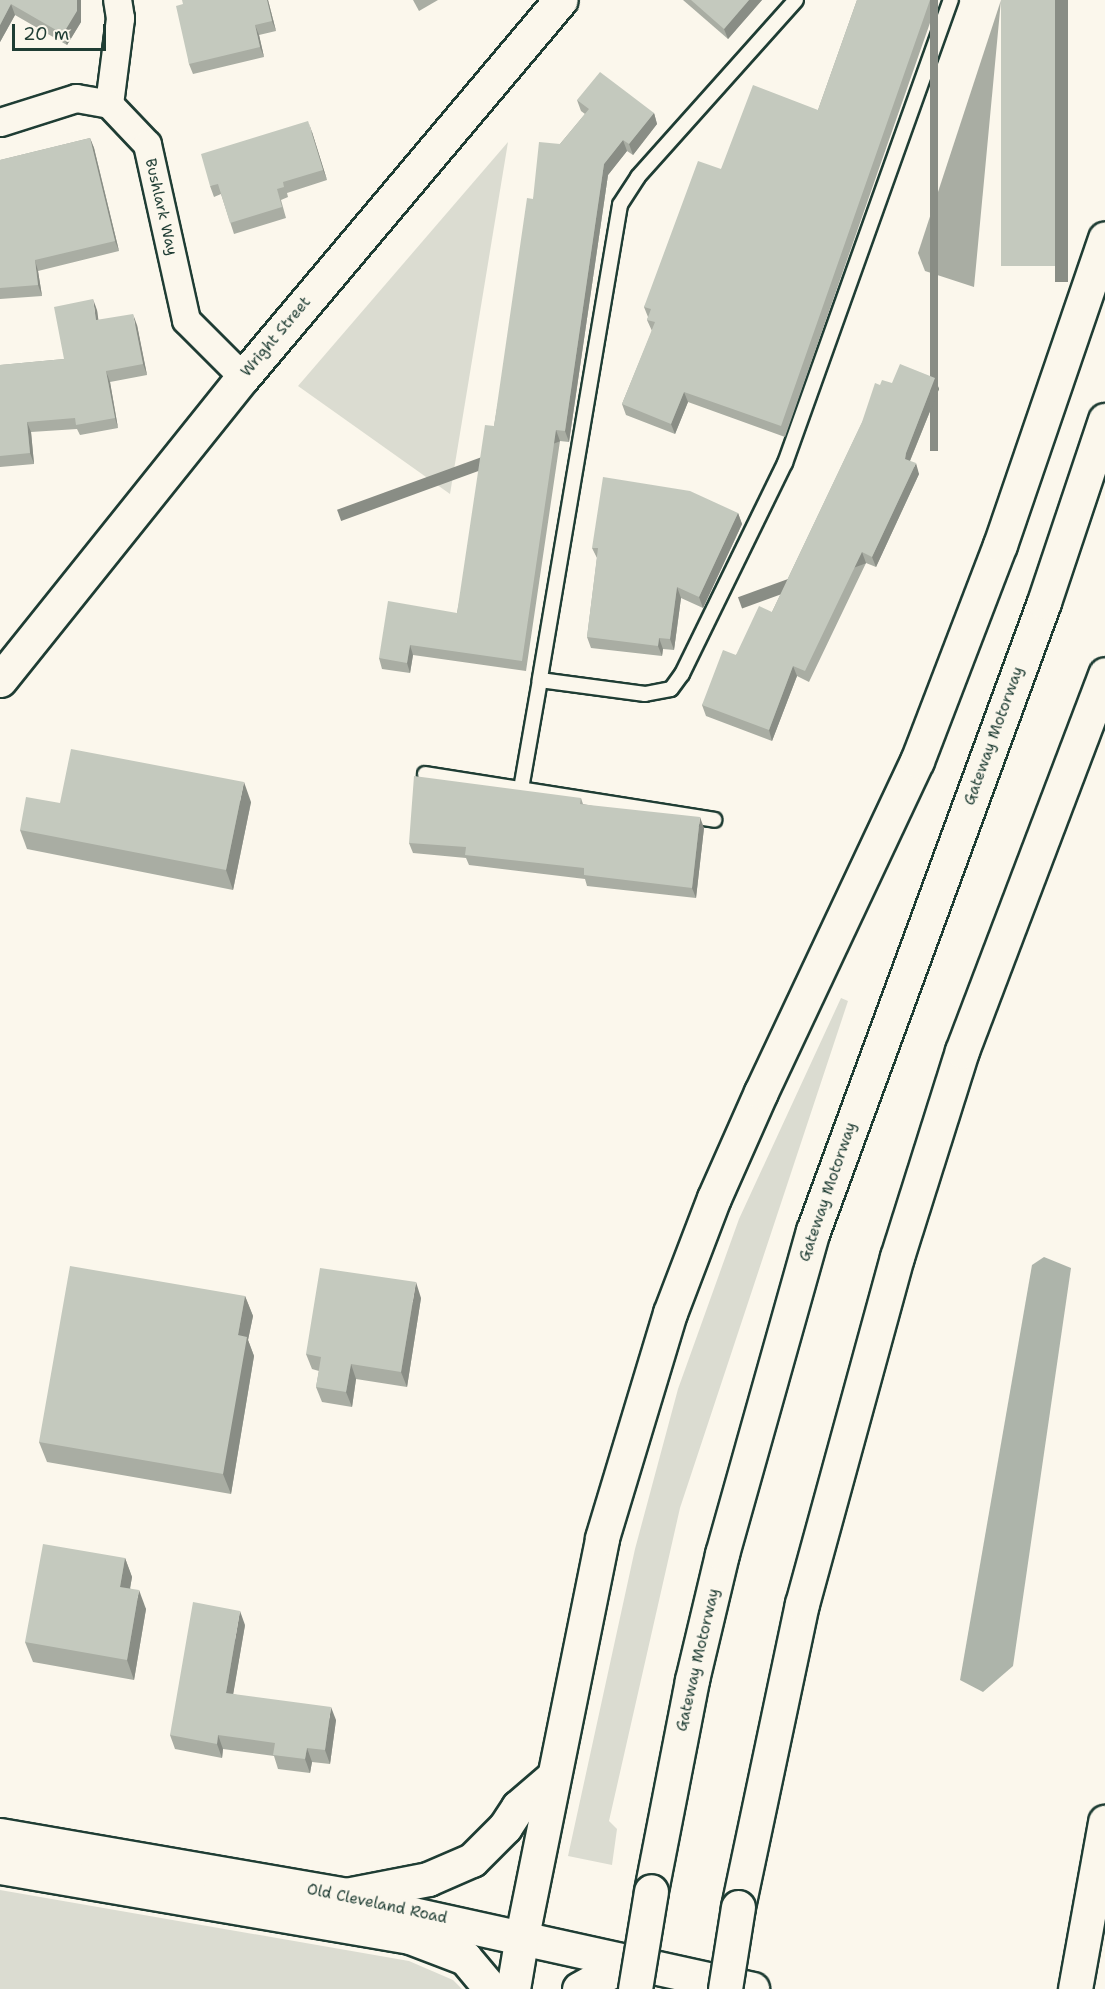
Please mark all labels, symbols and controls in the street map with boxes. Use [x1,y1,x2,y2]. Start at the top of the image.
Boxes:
scale bar [15,12,110,50]
text: 20 m [23,22,69,46]
street label: Bushlark Way [141,157,181,257]
street label: Wright Street [237,293,315,381]
street label: Gateway Motorway [961,664,1027,808]
street label: Gateway Motorway [796,1120,860,1264]
street label: Gateway Motorway [673,1587,723,1733]
street label: Old Cleveland Road [305,1880,449,1928]

